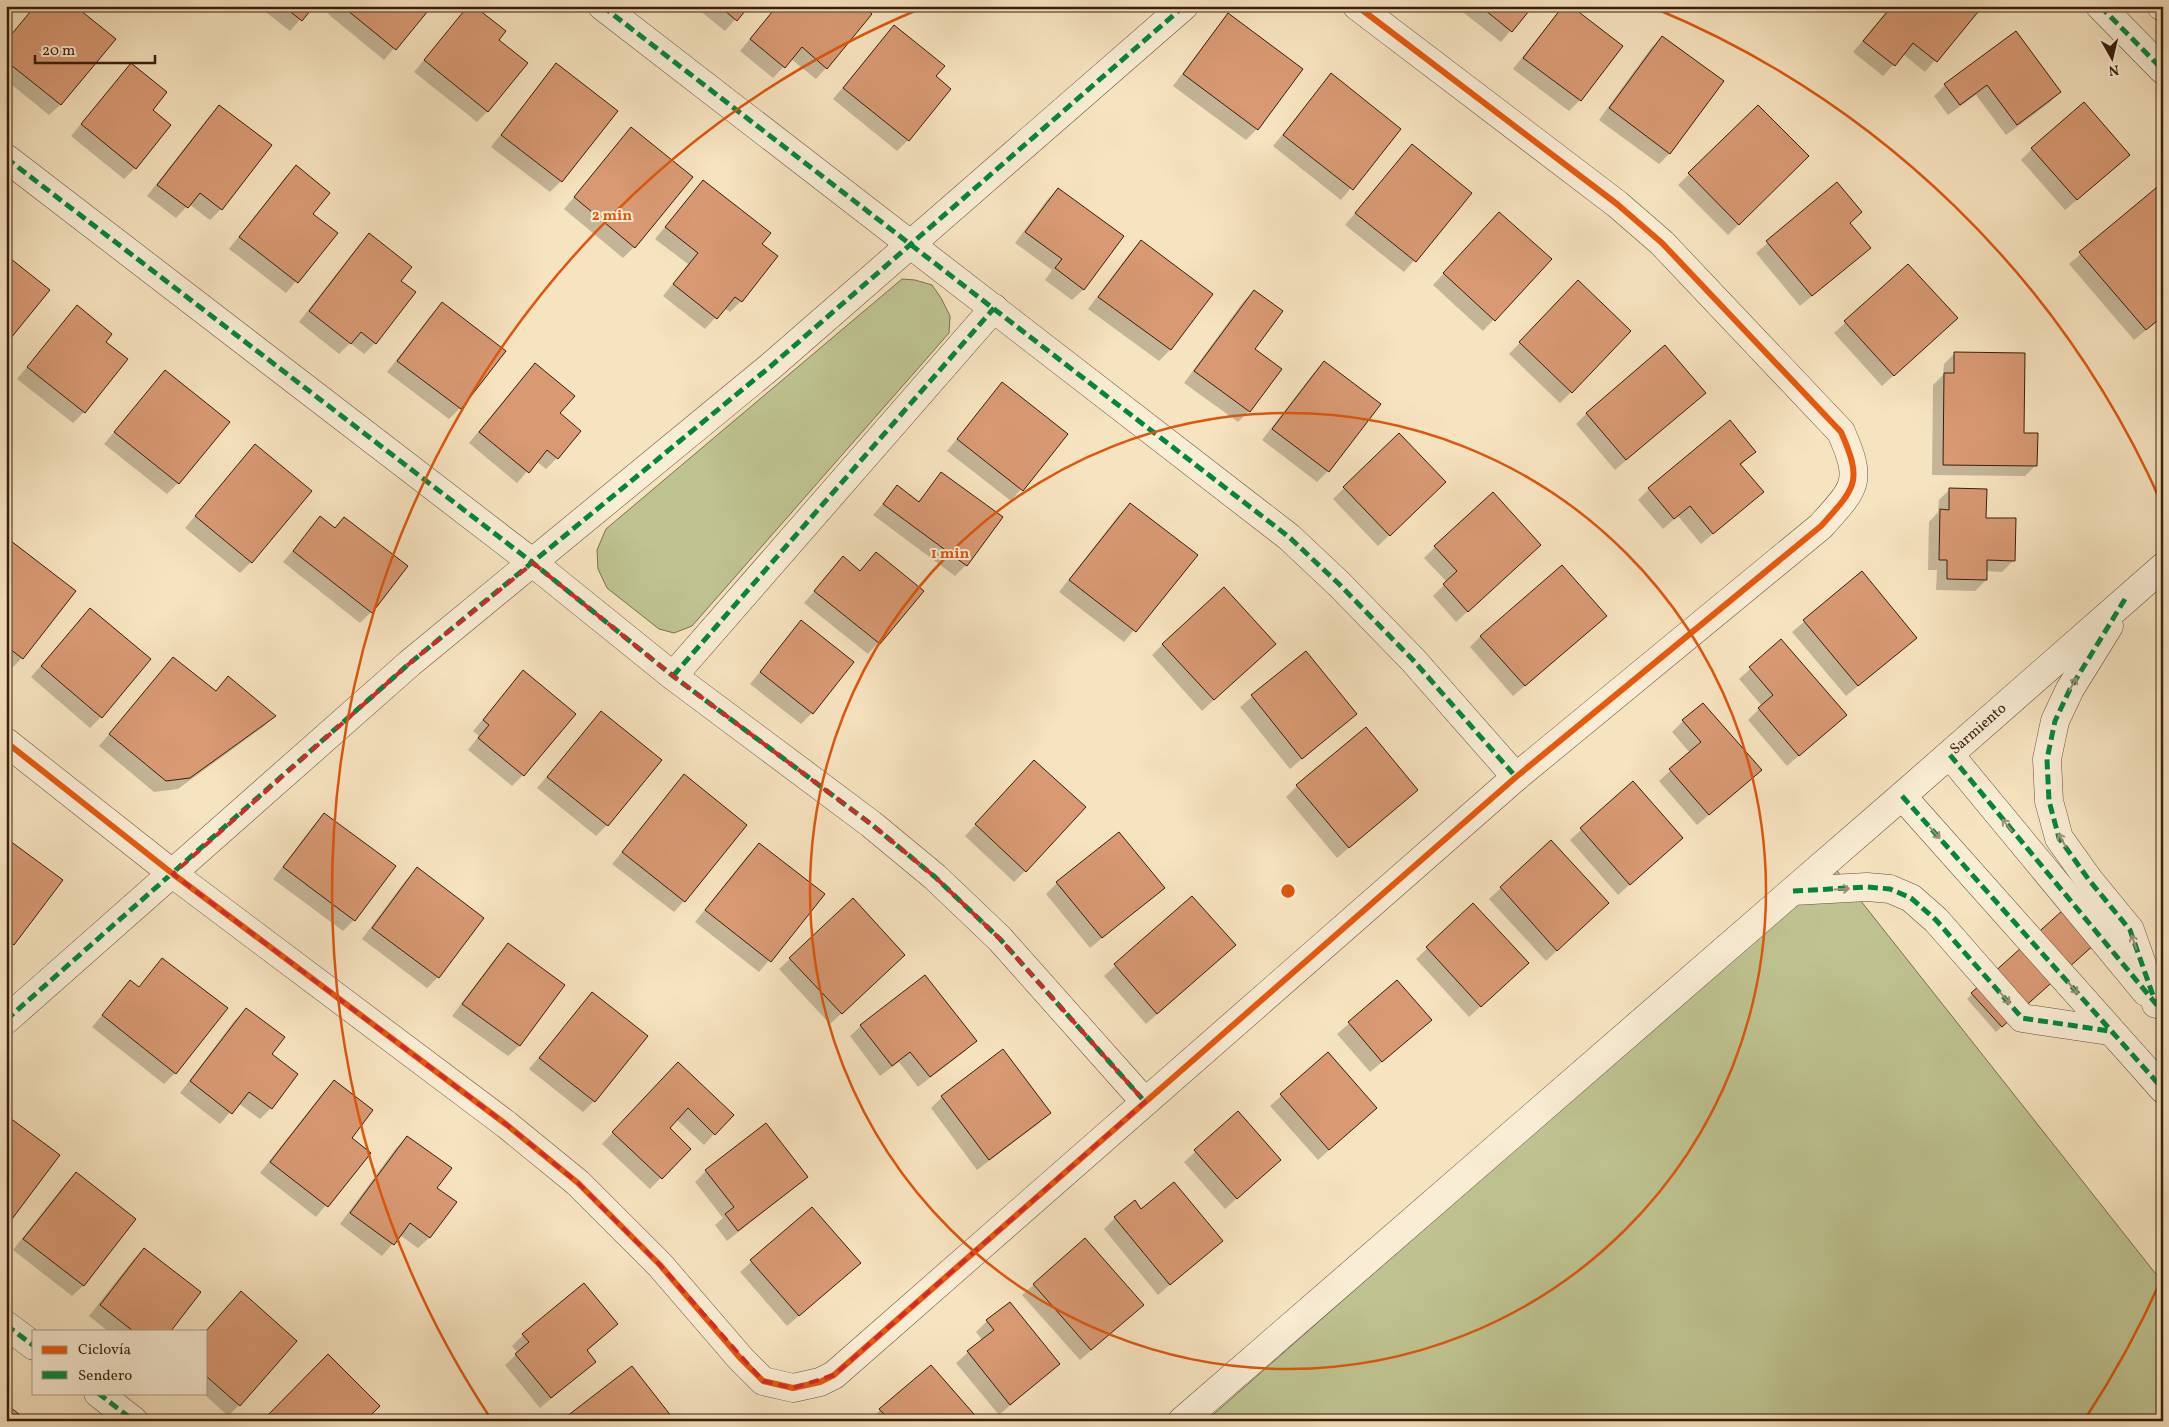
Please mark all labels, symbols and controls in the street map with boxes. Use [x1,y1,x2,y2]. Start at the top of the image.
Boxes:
scale bar [35,32,155,64]
north arrow [2086,32,2136,82]
text: 20 m [42,41,75,62]
text: N [2107,59,2120,80]
text: 2 min [592,206,632,227]
text: 1 min [931,544,969,565]
one-way arrow [2068,678,2078,692]
street label: Sarmiento [1945,698,2011,760]
one-way arrow [2002,819,2013,832]
one-way arrow [1929,826,1941,839]
one-way arrow [2056,833,2066,847]
centre of rings [1279,882,1297,900]
one-way arrow [1833,884,1849,893]
one-way arrow [2129,935,2138,950]
one-way arrow [2067,982,2078,995]
one-way arrow [1999,992,2011,1005]
legend [32,1330,208,1394]
text: Ciclovía [78,1340,131,1361]
text: Sendero [78,1366,132,1387]

